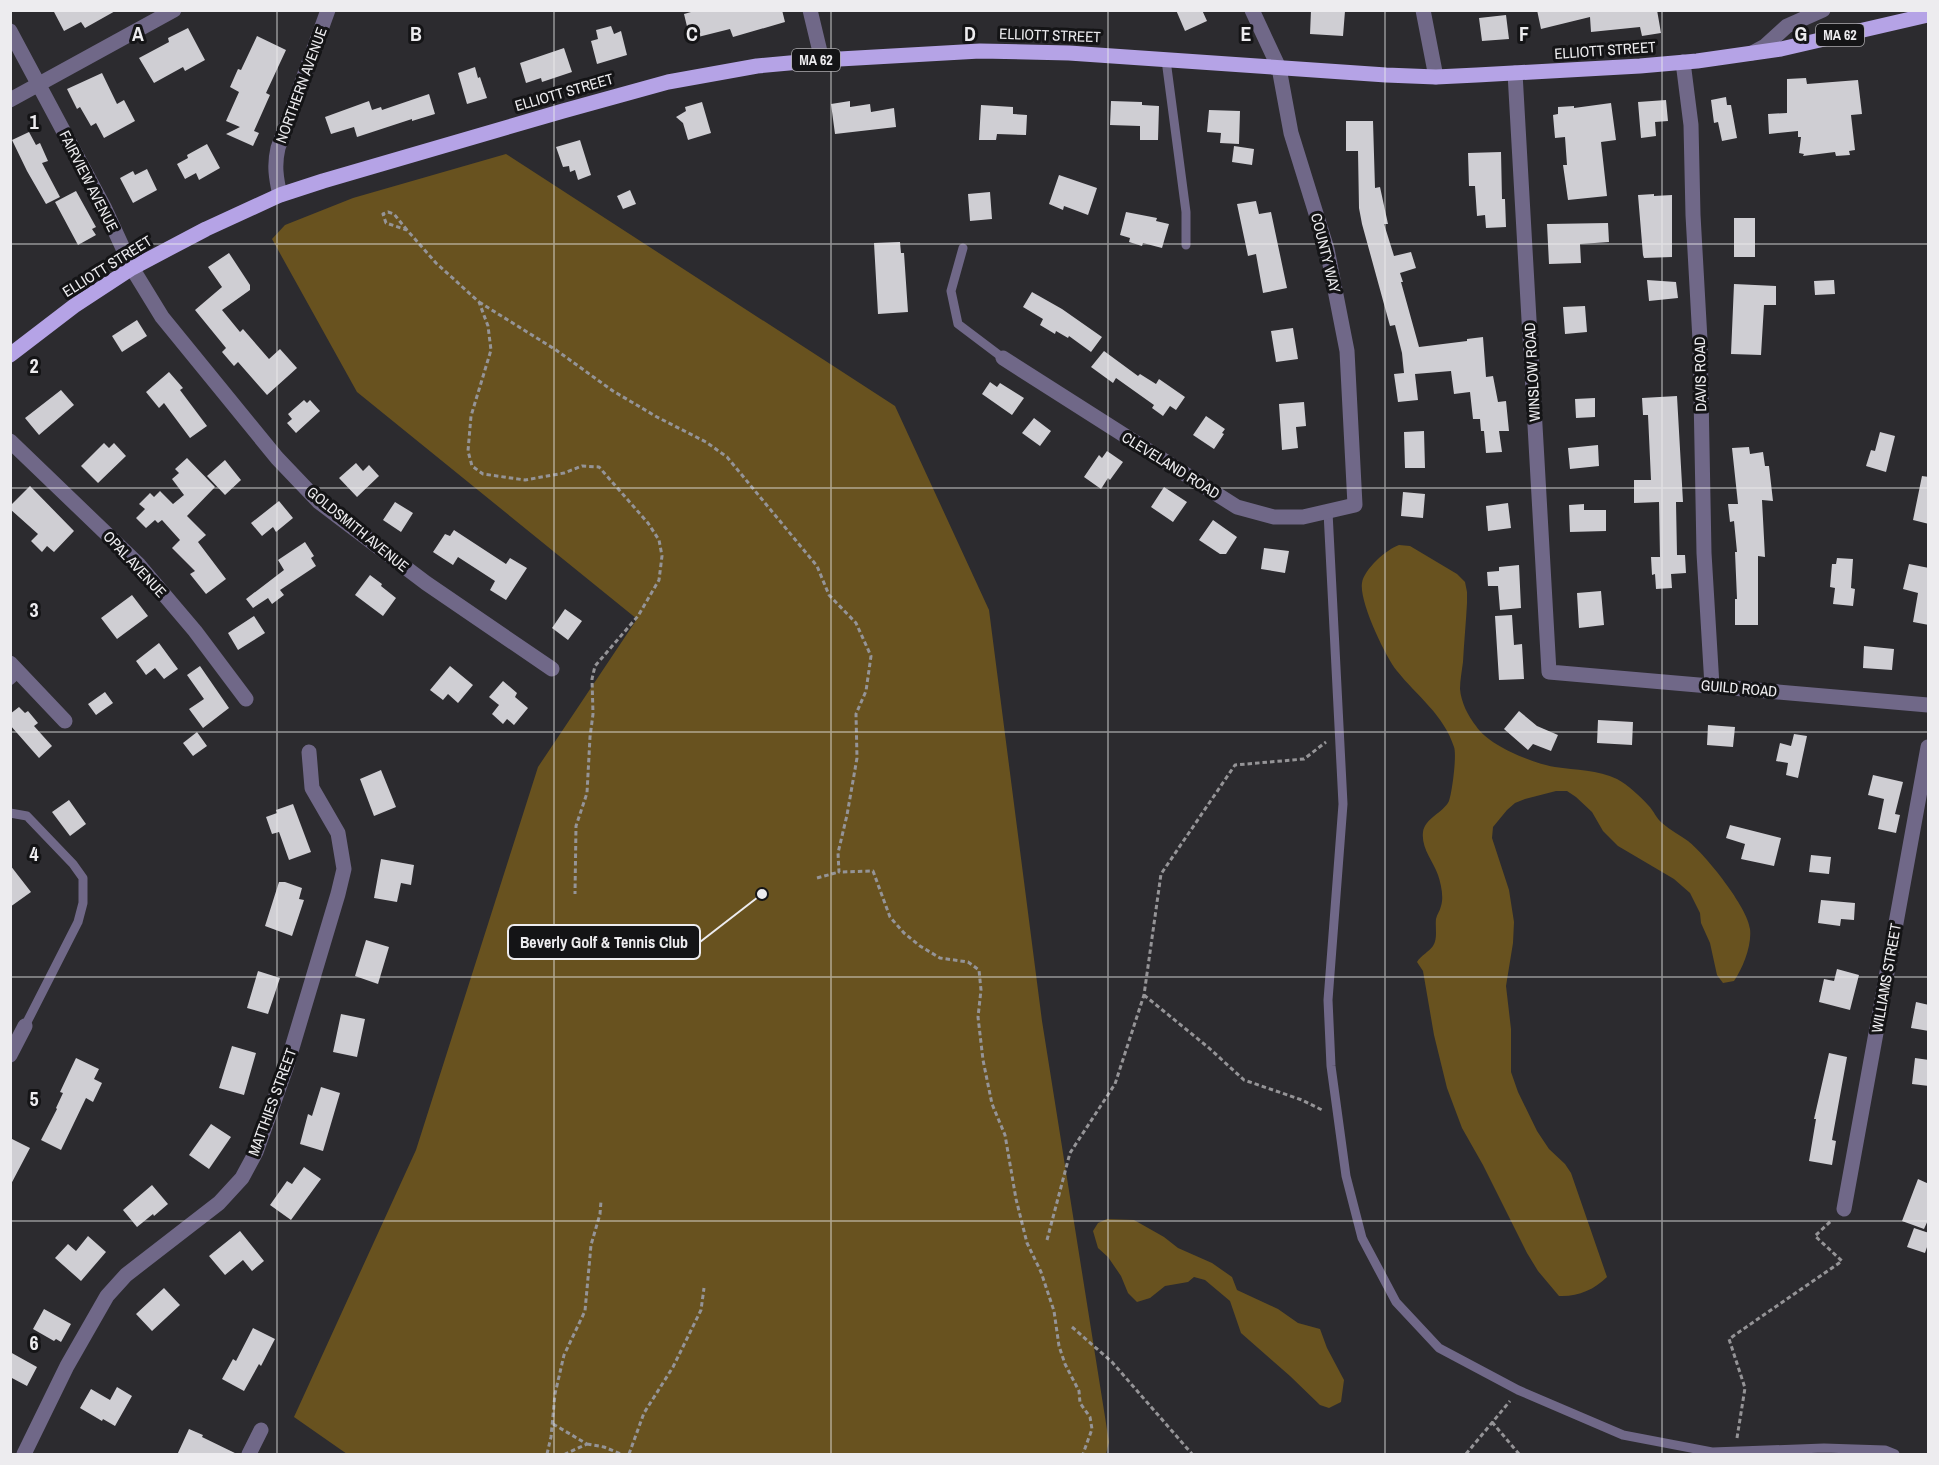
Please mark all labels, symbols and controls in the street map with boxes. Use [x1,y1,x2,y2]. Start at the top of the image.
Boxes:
text: A [132,20,144,47]
text: B [410,20,422,47]
text: C [686,20,698,47]
text: D [964,20,976,47]
text: E [1241,20,1252,47]
text: F [1519,20,1529,47]
text: G [1795,20,1807,47]
street label: ELLIOTT STREET [999,23,1102,47]
street label: NORTHERN AVENUE [270,24,332,146]
road number: MA 62 [1816,24,1864,46]
street label: ELLIOTT STREET [1554,36,1657,64]
road number: MA 62 [792,49,840,71]
street label: ELLIOTT STREET [512,68,616,116]
text: 1 [29,108,39,135]
street label: FAIRVIEW AVENUE [54,127,124,235]
street label: COUNTY WAY [1306,211,1346,296]
street label: ELLIOTT STREET [58,230,156,302]
street label: WINSLOW ROAD [1519,322,1545,422]
street label: DAVIS ROAD [1689,336,1711,412]
text: 2 [29,352,39,379]
street label: CLEVELAND ROAD [1118,426,1224,504]
street label: GOLDSMITH AVENUE [303,481,413,577]
street label: OPAL AVENUE [99,526,171,602]
text: 3 [29,596,39,623]
street label: GUILD ROAD [1700,674,1778,702]
text: 4 [29,840,39,867]
street label: WILLIAMS STREET [1866,921,1906,1034]
callout: Beverly Golf & Tennis Club [508,925,700,959]
text: Beverly Golf & Tennis Club [520,931,688,953]
street label: MATTHIES STREET [243,1045,301,1159]
text: 5 [29,1085,39,1112]
text: 6 [29,1329,39,1356]

